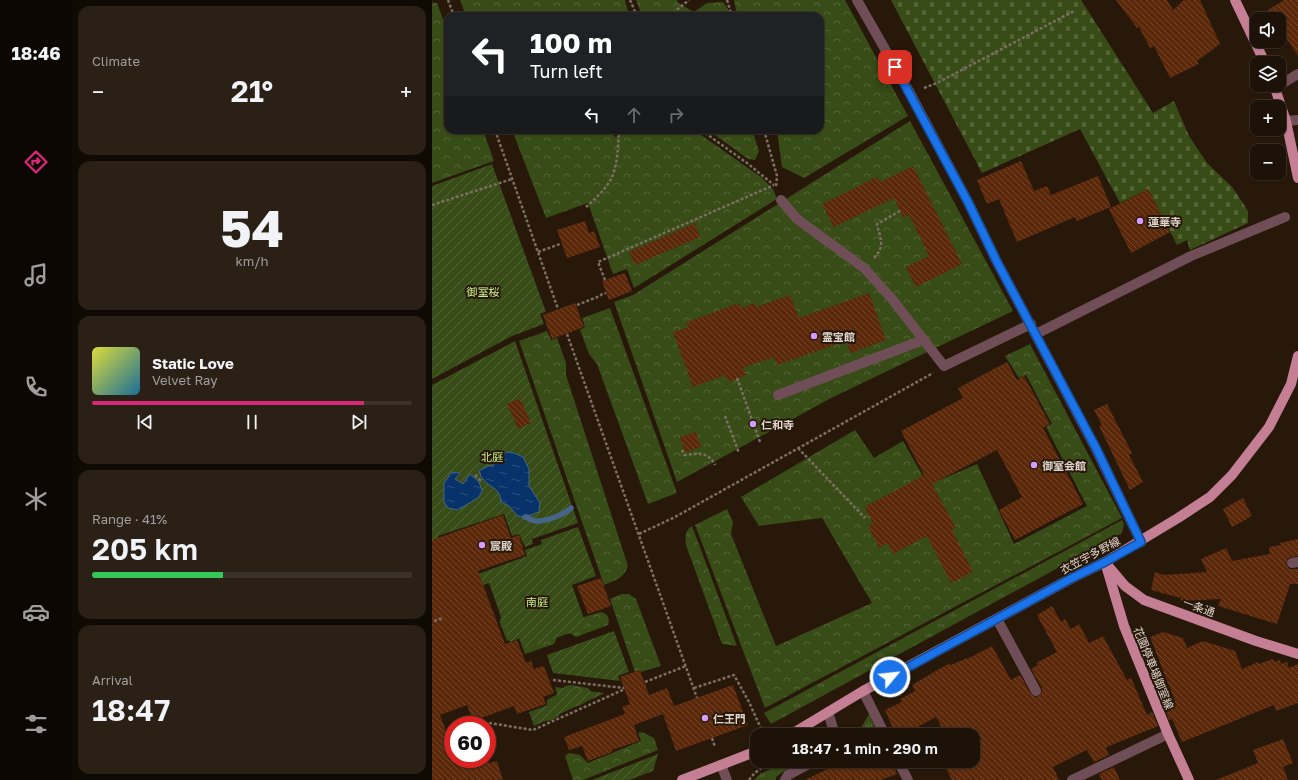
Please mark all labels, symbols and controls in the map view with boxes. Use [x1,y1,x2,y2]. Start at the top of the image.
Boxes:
map controls [1250,12,1286,180]
button: sound [1250,12,1286,48]
text: 100 m [530,26,612,59]
icon: left [464,28,516,80]
text: 18:46 [11,42,61,64]
pin [878,50,912,84]
text: Climate [92,53,140,69]
icon: arrive [884,56,906,78]
button: layers [1250,56,1286,92]
text: Turn left [530,60,603,82]
text: 21° [231,73,273,109]
text: − [92,78,104,105]
text: + [400,78,412,105]
button: + [1250,100,1286,136]
icon: left [581,104,603,126]
icon: ahead [623,104,645,126]
icon: right [665,104,687,126]
button: − [1250,144,1286,180]
icon: directions [22,148,50,176]
text: 54 [220,196,284,258]
place label: 蓮華寺 [1148,215,1181,228]
marker: 蓮華寺 [1135,216,1145,226]
text: km/h [235,253,269,269]
icon: music [22,261,50,289]
park label: 御室桜 [466,285,500,298]
place label: 霊宝館 [822,330,855,343]
marker: 霊宝館 [809,331,819,341]
text: Static Love [152,354,234,372]
text: Velvet Ray [152,372,217,388]
icon: phone [22,373,50,401]
icon: previous [134,411,156,433]
icon: pause [241,411,263,433]
icon: next [348,411,370,433]
place label: 仁和寺 [761,418,794,431]
marker: 仁和寺 [748,419,758,429]
park label: 北庭 [481,450,503,463]
place label: 御室会館 [1042,459,1086,472]
marker: 御室会館 [1029,460,1039,470]
icon: climate [22,485,50,513]
text: Range · 41% [92,511,167,527]
text: 205 km [92,531,198,567]
street label: 衣笠宇多野線 [1058,534,1122,576]
place label: 宸殿 [490,539,512,552]
marker: 宸殿 [477,540,487,550]
park label: 南庭 [526,595,548,608]
street label: 一条通 [1181,595,1217,619]
icon: car [22,598,50,626]
street label: 花園停車場御室線 [1131,625,1177,711]
position arrow [869,656,911,698]
text: Arrival [92,672,133,688]
text: 18:47 [92,692,170,728]
icon: filters [22,710,50,738]
place label: 仁王門 [713,712,746,725]
marker: 仁王門 [700,713,710,723]
speed limit sign: 60 [444,716,496,768]
text: 18:47 · 1 min · 290 m [792,739,938,757]

